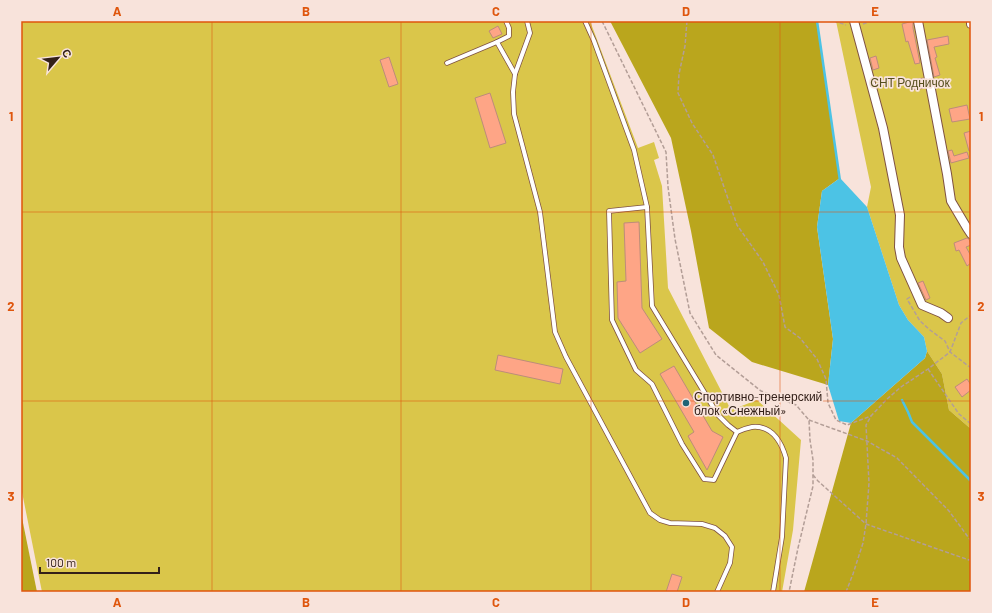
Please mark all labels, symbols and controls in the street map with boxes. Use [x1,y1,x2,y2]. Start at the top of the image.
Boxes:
text: A [113,3,122,19]
text: B [302,3,310,19]
text: C [492,3,500,19]
text: D [682,3,690,19]
text: E [871,3,879,19]
north arrow [38,38,78,78]
text: С [60,47,75,60]
park label: СНТ Родничок [870,75,950,90]
text: 1 [9,108,13,124]
text: 1 [979,108,983,124]
text: 2 [7,298,15,314]
text: 2 [977,298,985,314]
place label: Спортивно-тренерский блок «Снежный» [694,389,822,417]
marker: Спортивно-тренерский блок «Снежный» [681,398,691,408]
text: 3 [7,488,15,504]
text: 3 [977,488,985,504]
scale bar [40,549,159,575]
text: 100 m [46,555,76,569]
text: A [113,594,122,610]
text: B [302,594,310,610]
text: C [492,594,500,610]
text: D [682,594,690,610]
text: E [871,594,879,610]

